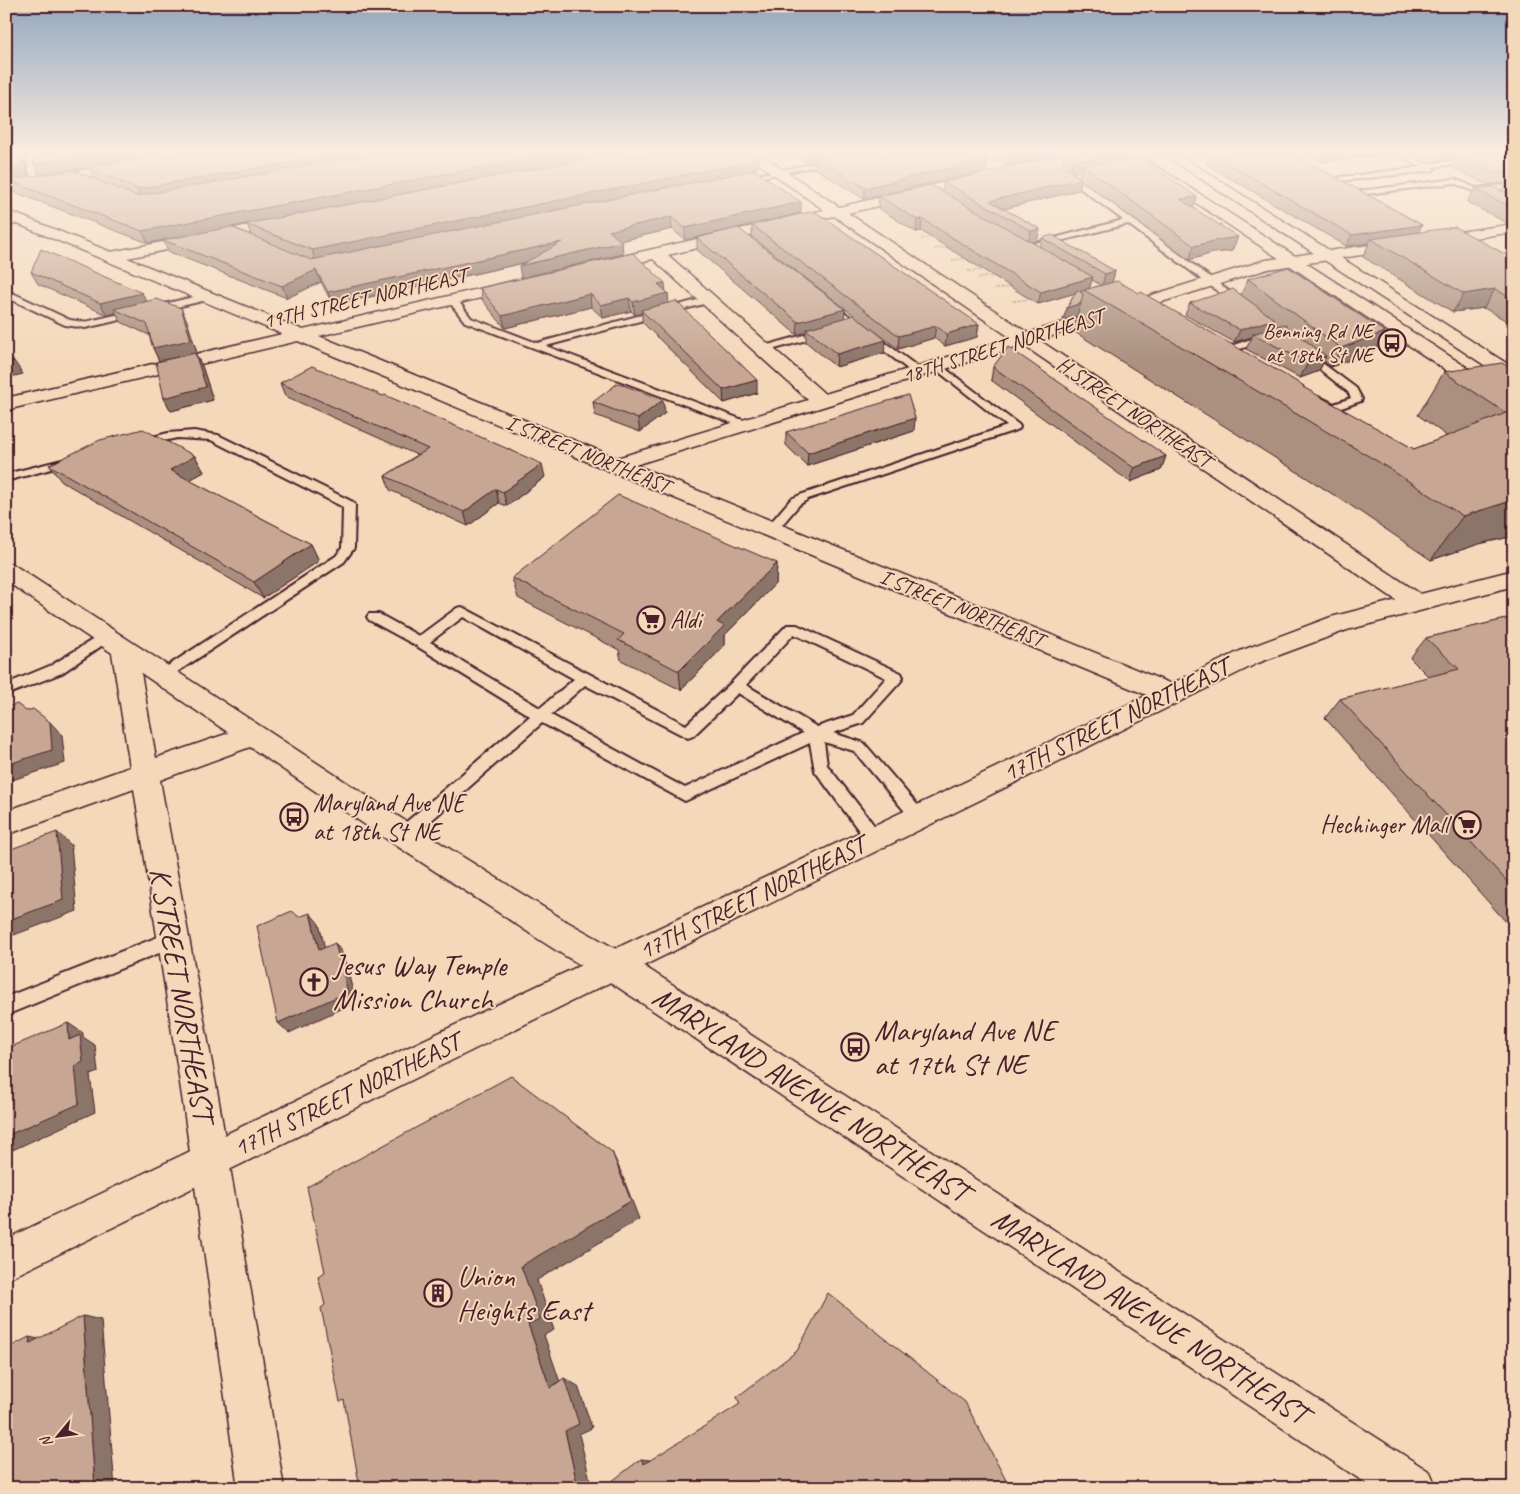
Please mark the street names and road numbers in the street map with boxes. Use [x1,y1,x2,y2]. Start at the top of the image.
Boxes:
street label: 19TH STREET NORTHEAST [260,261,475,334]
street label: 18TH STREET NORTHEAST [899,302,1112,389]
street label: H STREET NORTHEAST [1052,351,1221,476]
street label: I STREET NORTHEAST [502,409,678,500]
street label: I STREET NORTHEAST [876,563,1052,654]
street label: 17TH STREET NORTHEAST [997,648,1240,789]
street label: 17TH STREET NORTHEAST [633,826,876,967]
street label: K STREET NORTHEAST [141,865,224,1131]
street label: MARYLAND AVENUE NORTHEAST [646,977,982,1214]
street label: 17TH STREET NORTHEAST [228,1023,471,1164]
street label: MARYLAND AVENUE NORTHEAST [985,1199,1321,1436]

